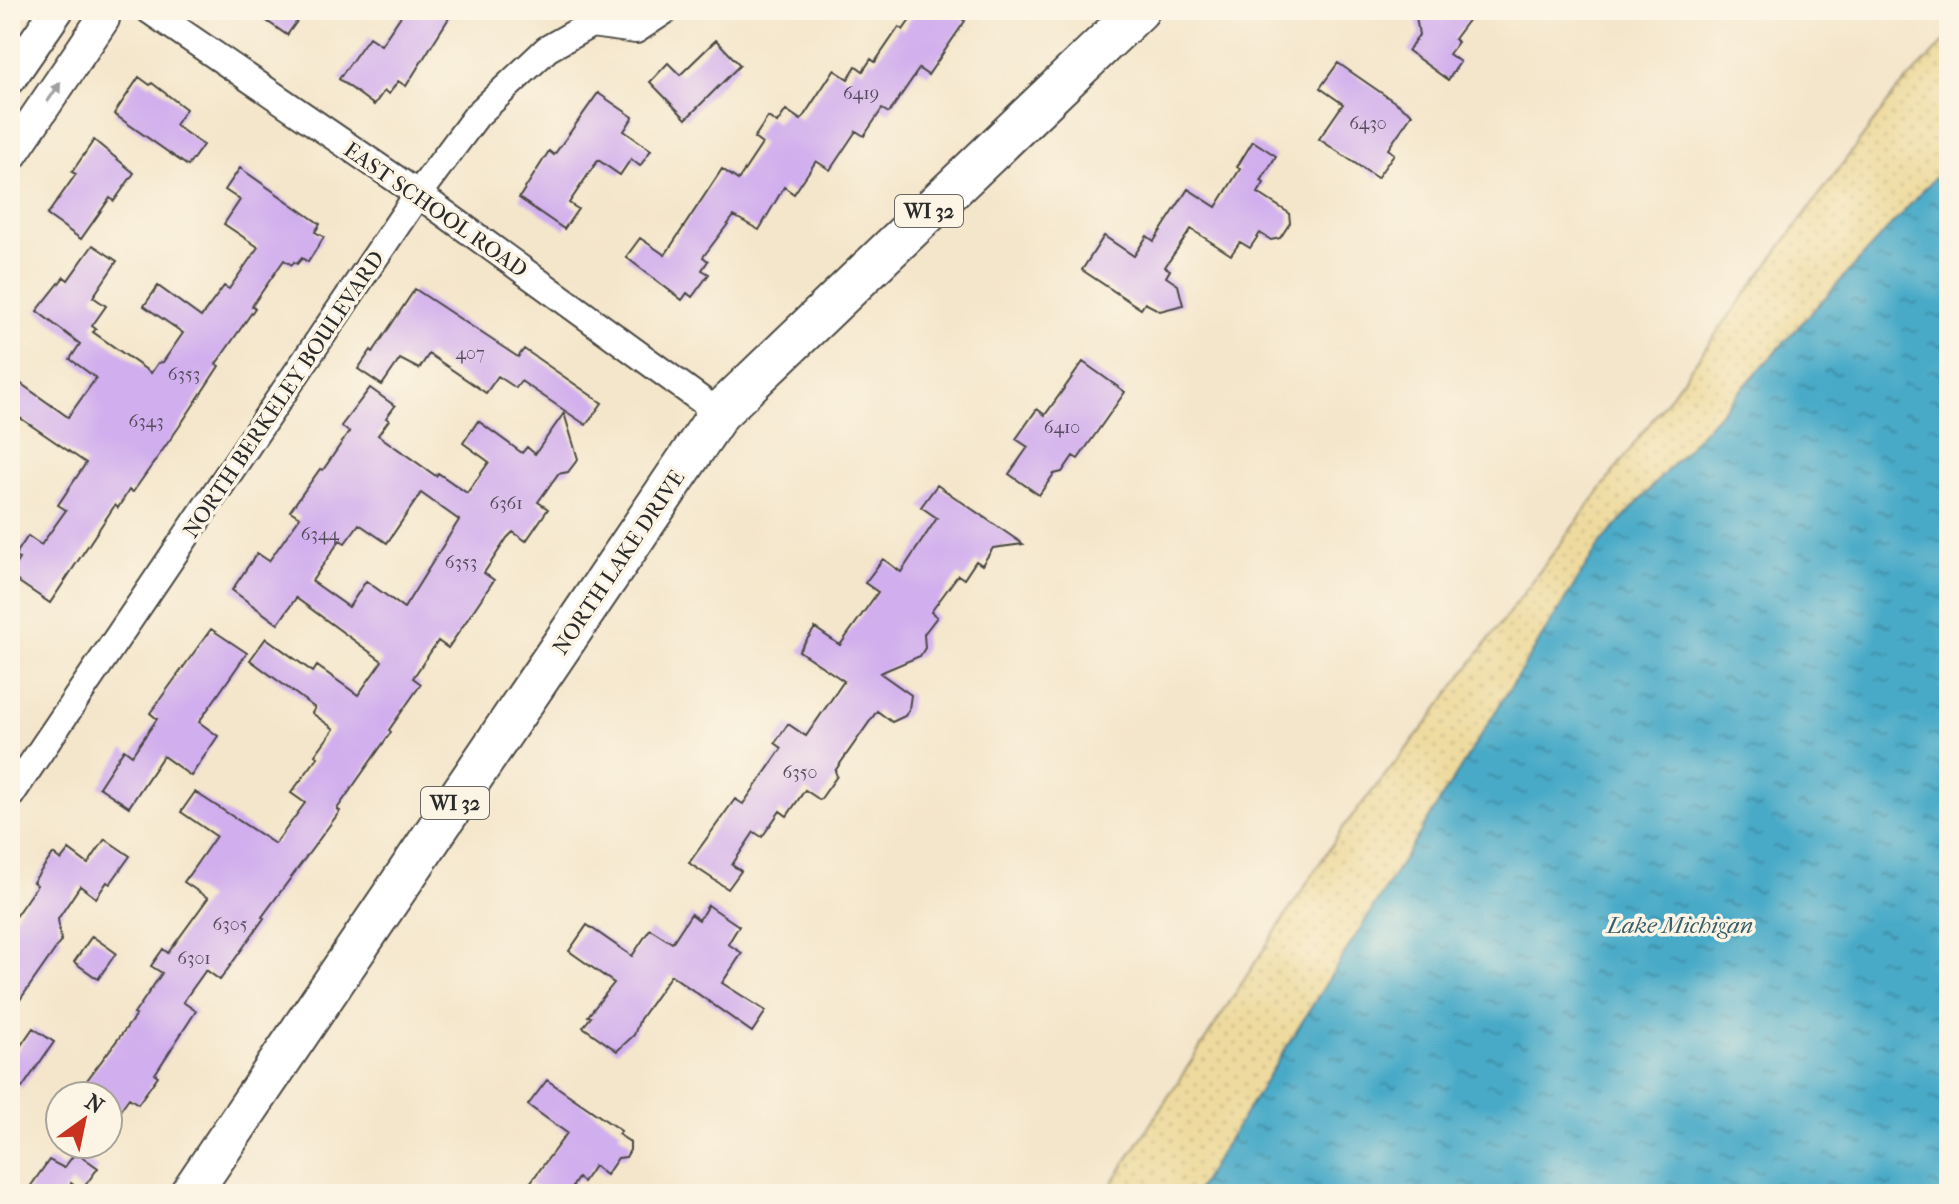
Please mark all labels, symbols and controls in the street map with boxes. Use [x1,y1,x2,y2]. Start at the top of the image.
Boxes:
one-way arrow [46,81,61,102]
house number: 6419 [843,83,879,104]
house number: 6430 [1349,113,1387,134]
street label: EAST SCHOOL ROAD [339,137,532,283]
road number: WI 32 [895,195,963,227]
street label: NORTH BERKELEY BOULEVARD [178,246,390,543]
house number: 407 [455,343,485,364]
house number: 6353 [168,364,200,385]
house number: 6343 [128,411,164,432]
house number: 6410 [1044,417,1080,438]
street label: NORTH LAKE DRIVE [547,465,690,660]
house number: 6361 [489,493,523,514]
house number: 6344 [301,524,340,545]
house number: 6353 [445,552,477,573]
house number: 6350 [783,762,817,783]
road number: WI 32 [421,787,489,819]
water label: Lake Michigan [1605,911,1753,939]
house number: 6305 [213,914,248,935]
house number: 6301 [177,948,211,969]
north arrow [44,1080,124,1160]
text: N [80,1089,109,1120]

